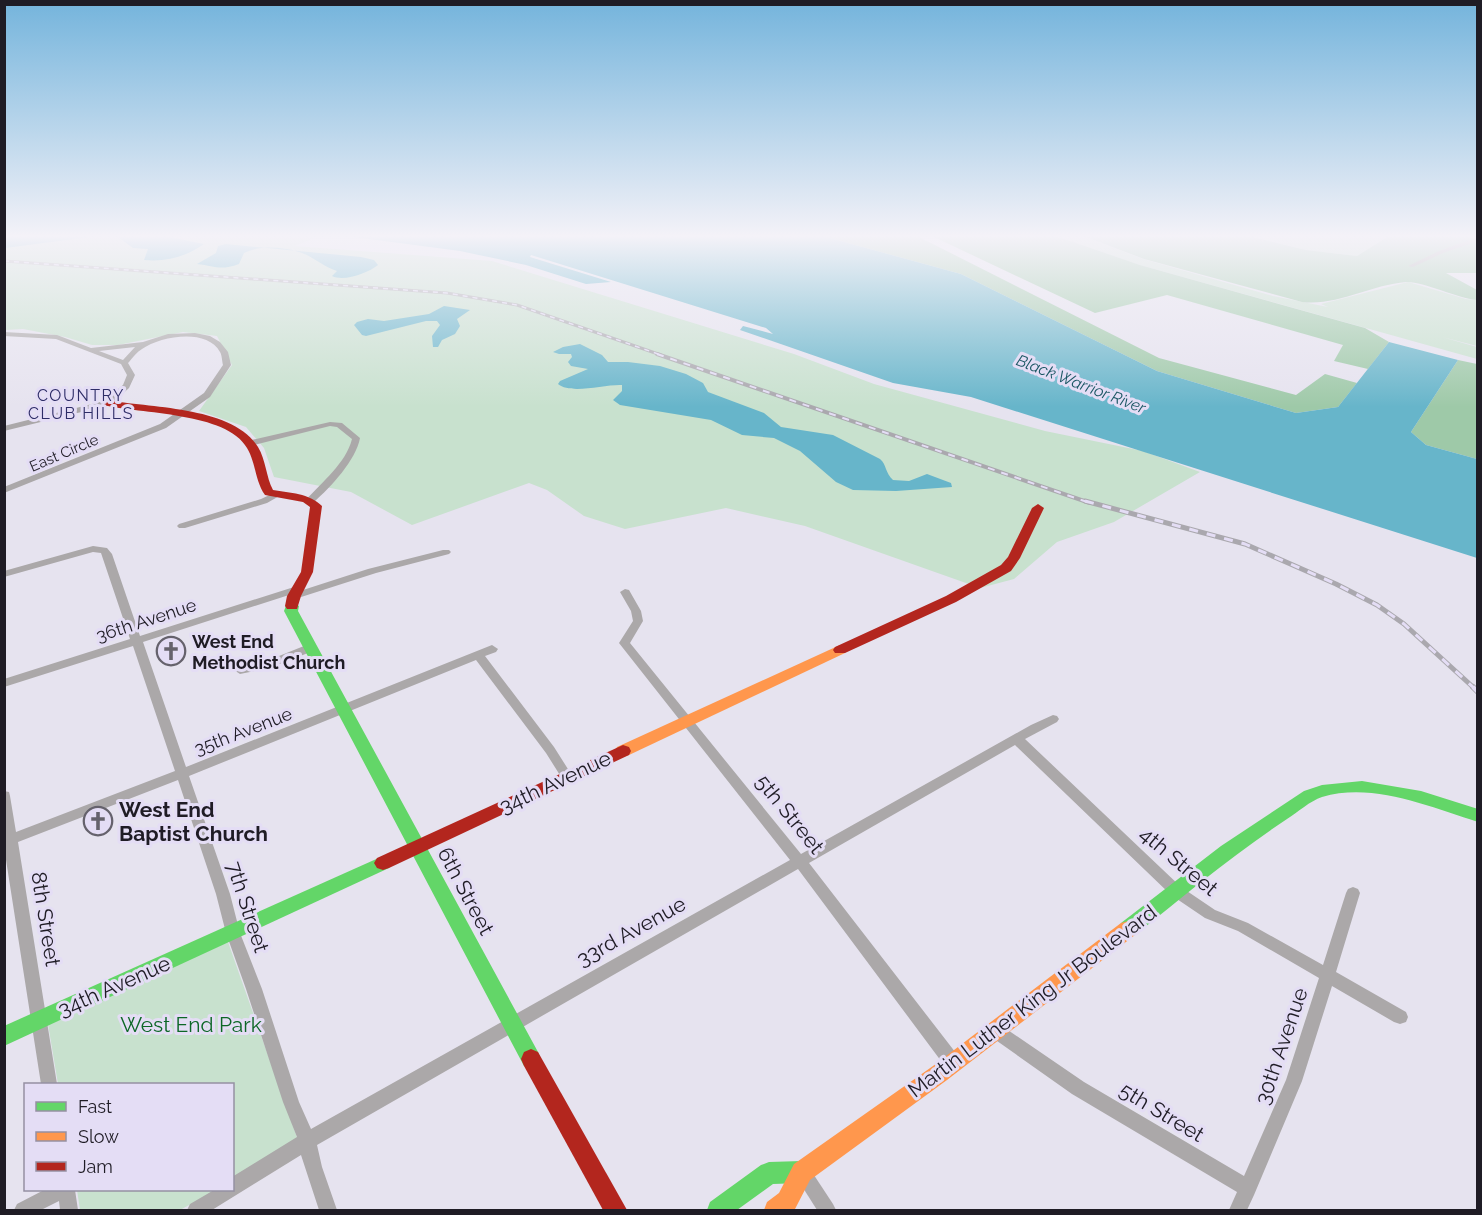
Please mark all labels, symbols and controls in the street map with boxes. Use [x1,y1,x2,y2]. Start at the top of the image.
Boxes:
water label: Black Warrior River [1014,351,1149,418]
district label: COUNTRY CLUB HILLS [28,386,134,423]
street label: East Circle [27,430,101,476]
street label: 36th Avenue [93,594,199,646]
place label: West End Methodist Church [192,631,345,673]
church icon: West End Methodist Church [155,635,187,667]
street label: 35th Avenue [191,703,295,759]
street label: 34th Avenue [495,745,615,819]
street label: 5th Street [751,769,829,859]
place label: West End Baptist Church [119,797,268,846]
church icon: West End Baptist Church [82,805,114,837]
street label: 4th Street [1135,821,1223,901]
street label: 6th Street [433,843,499,939]
street label: 7th Street [222,858,274,956]
street label: 8th Street [26,870,66,968]
street label: 33rd Avenue [572,891,690,971]
street label: Martin Luther King Jr Boulevard [903,899,1161,1103]
street label: 34th Avenue [54,950,174,1022]
street label: 30th Avenue [1249,984,1313,1108]
park label: West End Park [120,1012,262,1037]
street label: 5th Street [1115,1077,1209,1147]
legend [24,1083,234,1191]
text: Fast [78,1096,112,1117]
text: Slow [78,1126,119,1147]
text: Jam [78,1156,113,1177]

